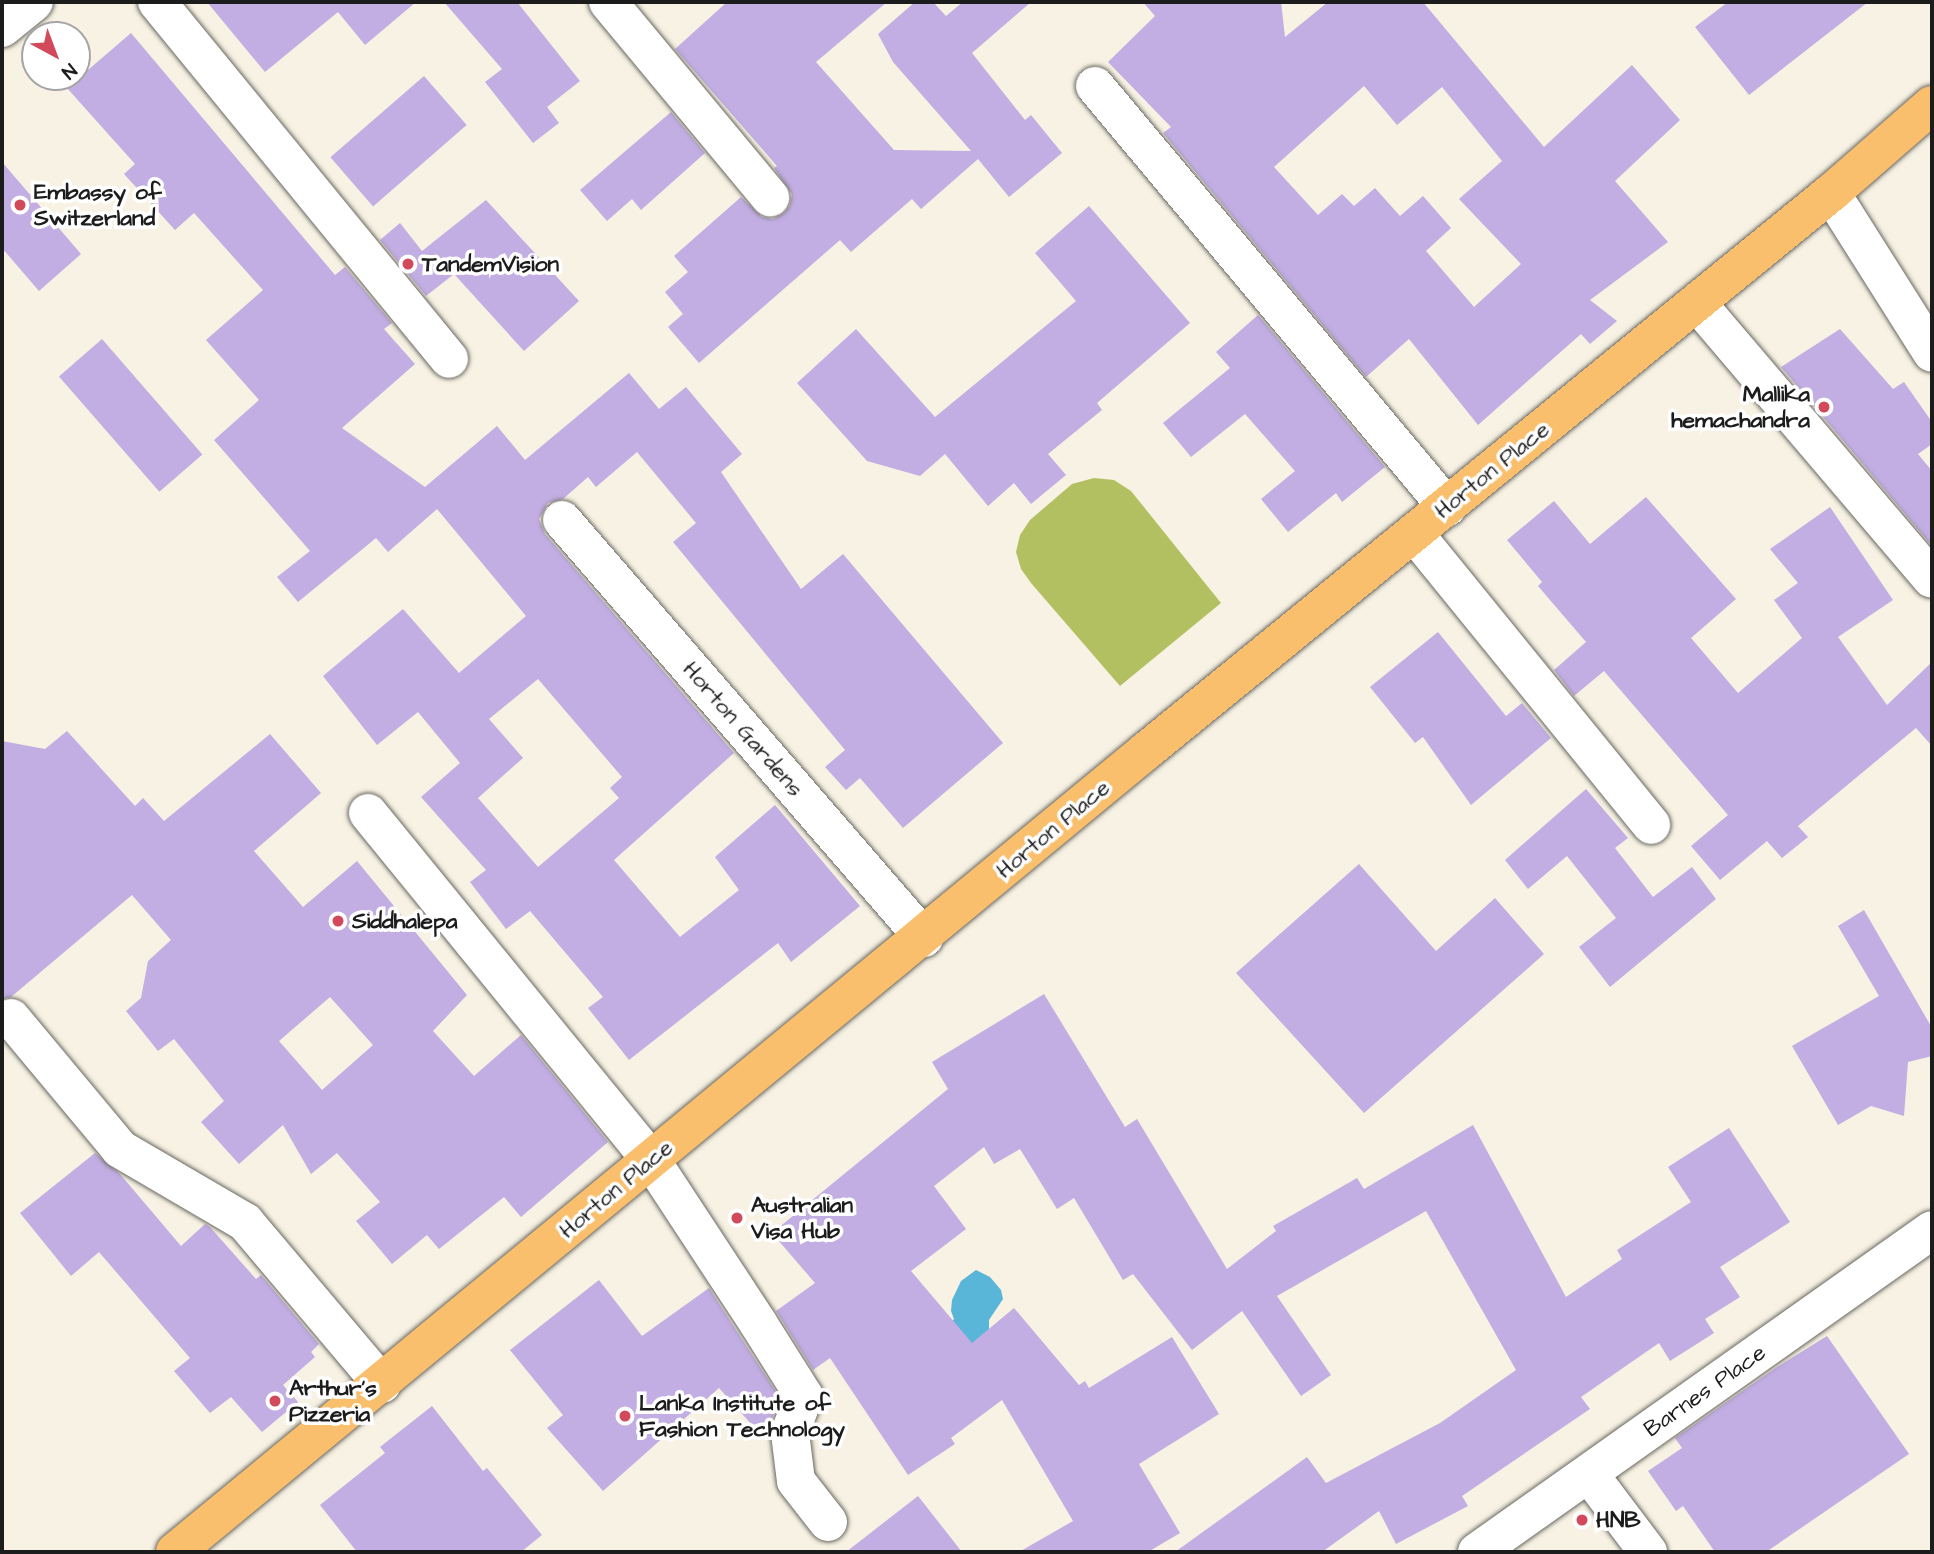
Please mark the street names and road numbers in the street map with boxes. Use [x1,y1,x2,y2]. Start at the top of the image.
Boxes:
street label: Horton Place [1429,415,1555,525]
street label: Horton Gardens [677,656,809,802]
street label: Horton Place [991,774,1115,884]
street label: Horton Place [554,1134,678,1244]
street label: Barnes Place [1639,1339,1771,1443]

